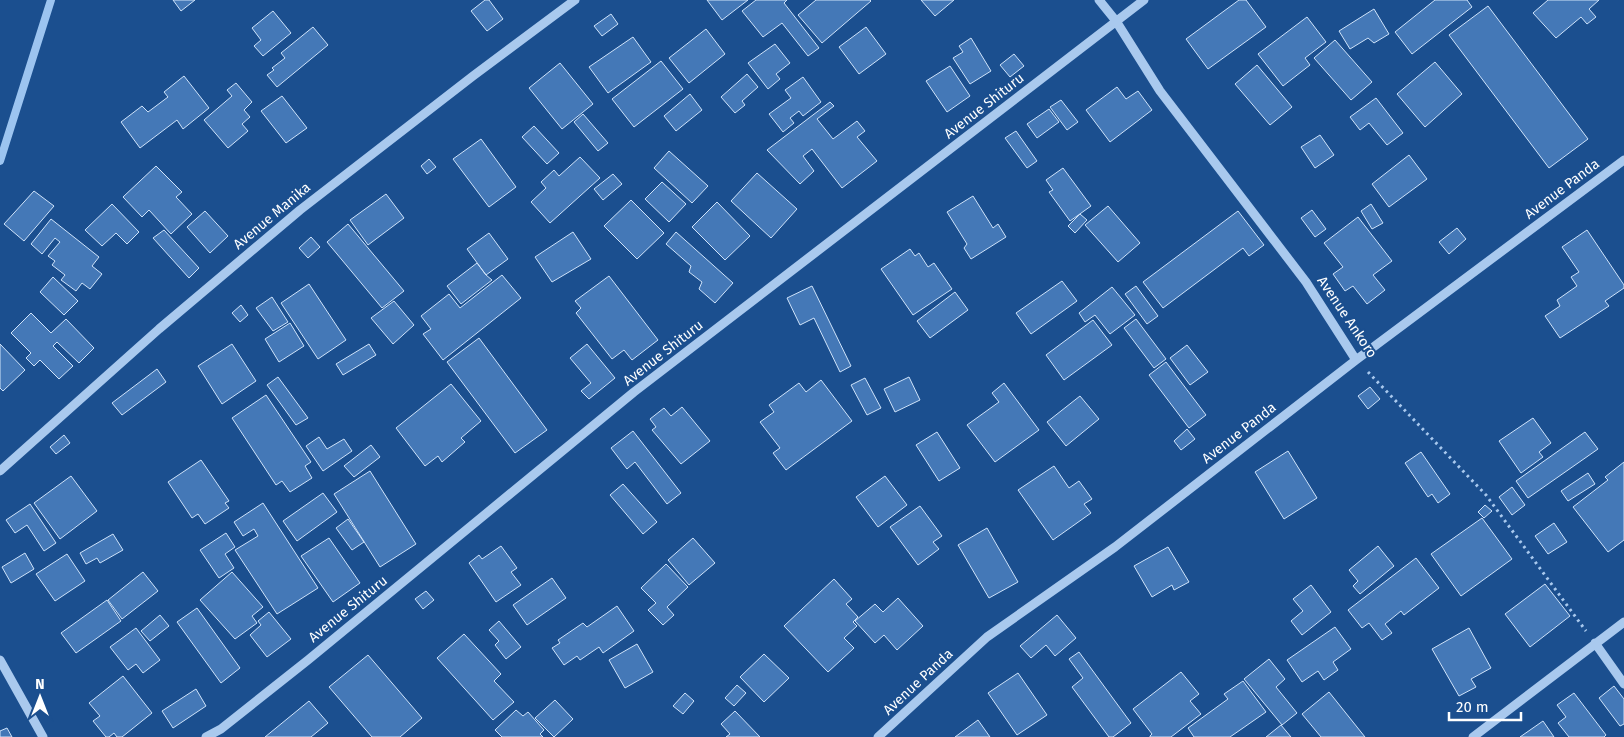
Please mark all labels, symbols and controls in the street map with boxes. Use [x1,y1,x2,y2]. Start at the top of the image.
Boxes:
street label: Avenue Shituru [941,70,1027,142]
street label: Avenue Panda [1521,155,1603,223]
street label: Avenue Manika [230,179,314,253]
street label: Avenue Ankoro [1313,273,1381,361]
street label: Avenue Shituru [620,317,706,389]
street label: Avenue Panda [1199,399,1279,467]
street label: Avenue Shituru [305,572,391,646]
street label: Avenue Panda [880,645,956,719]
north arrow [15,672,65,722]
text: N [35,676,45,693]
scale bar [1449,690,1522,722]
text: 20 m [1456,698,1489,716]

